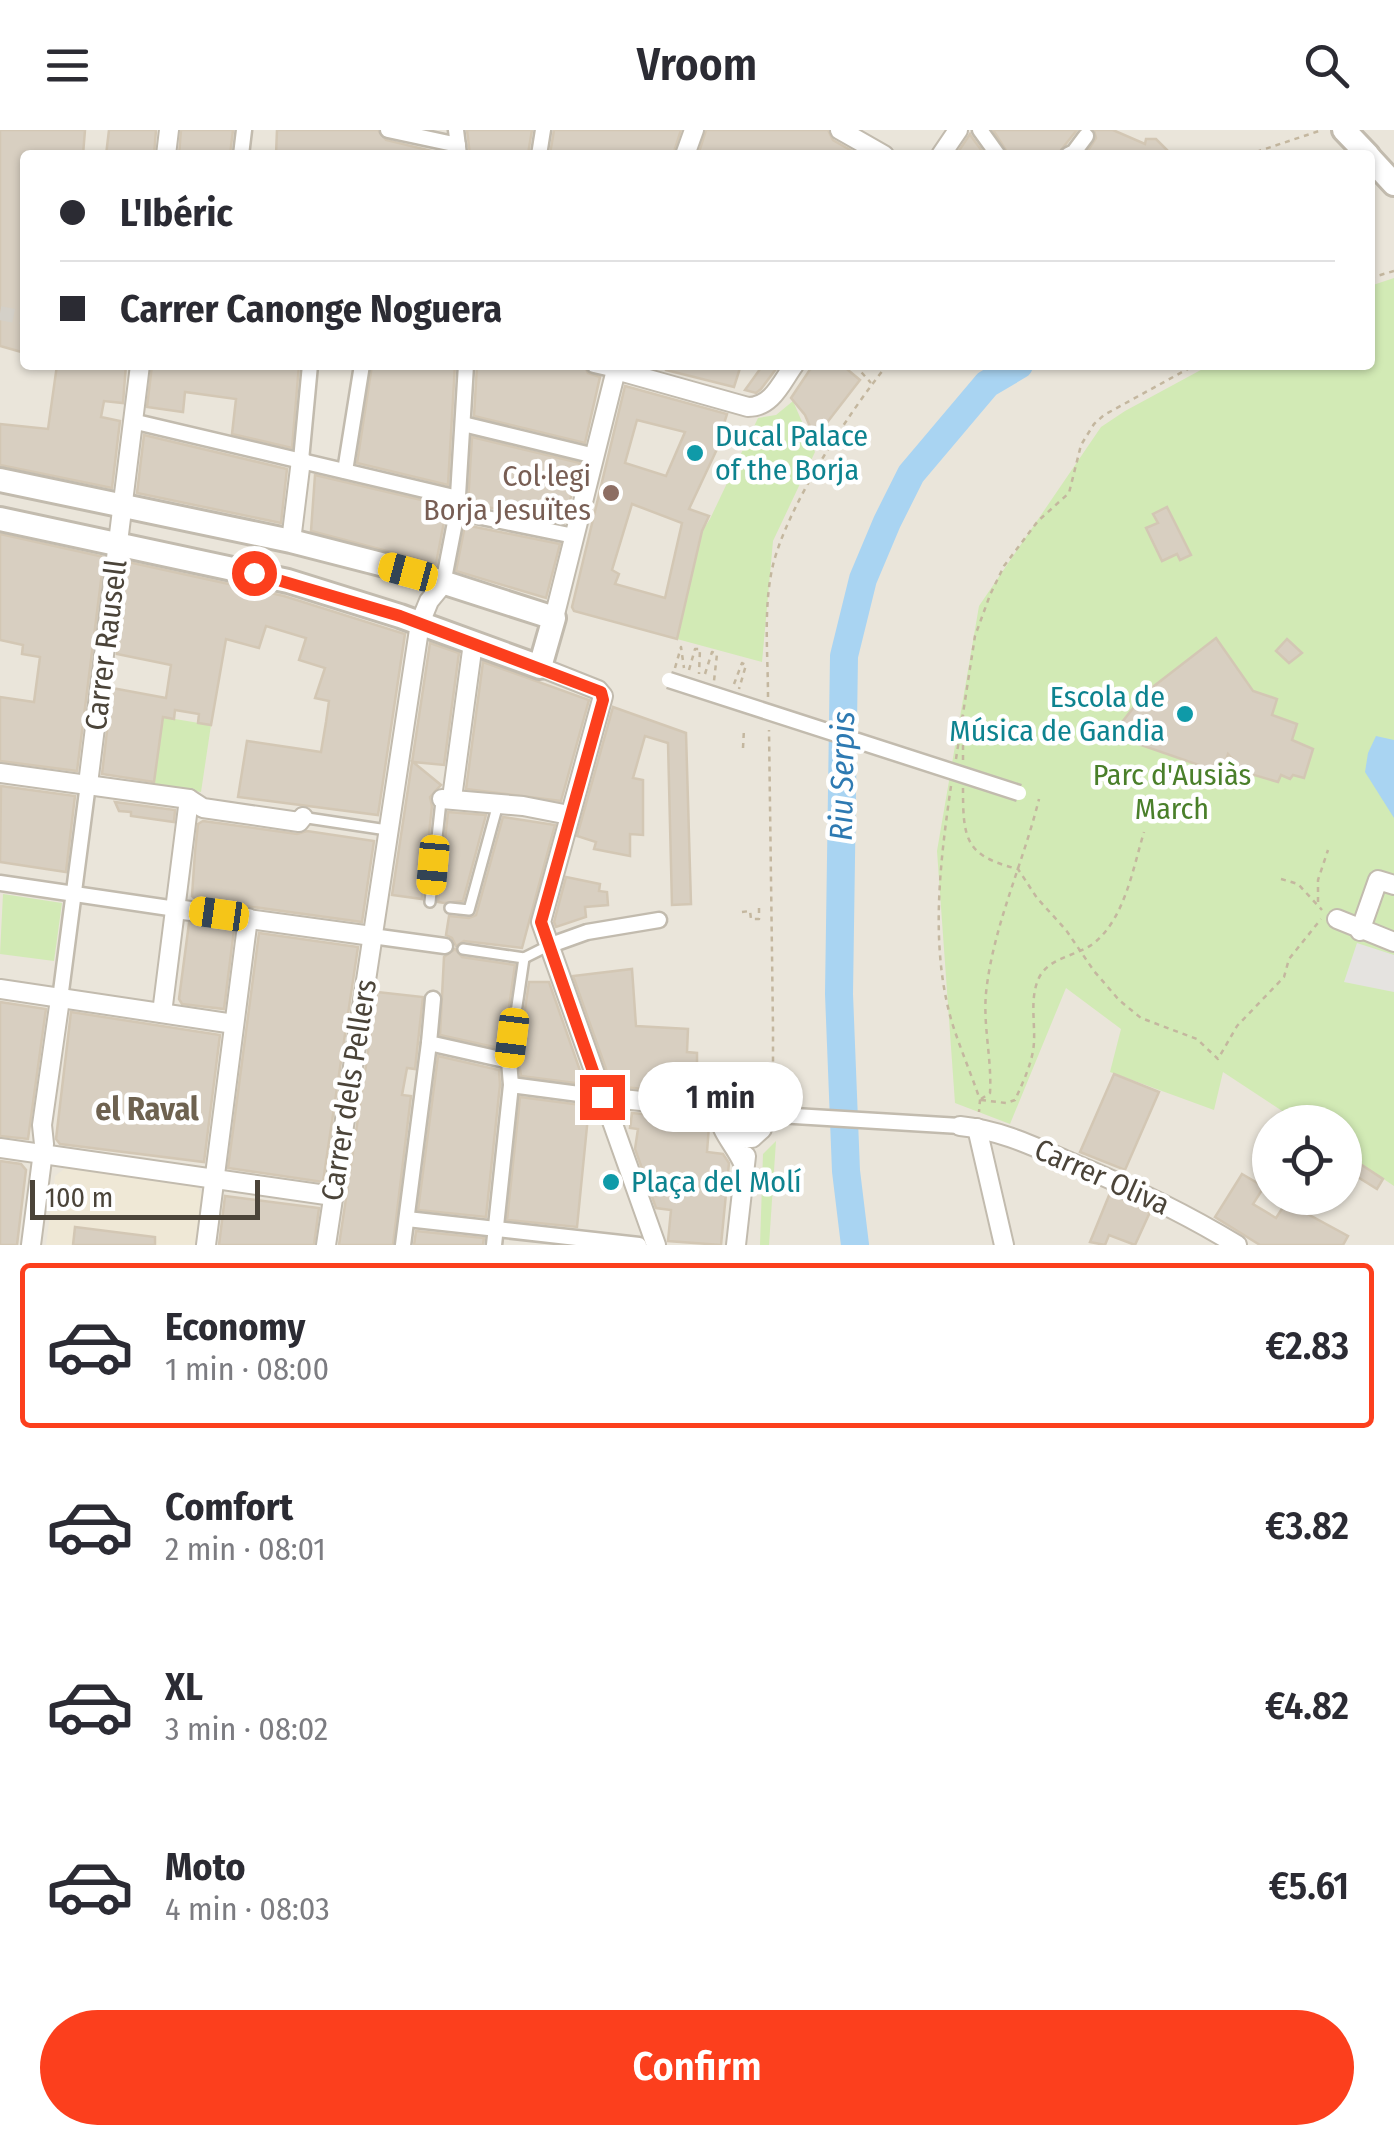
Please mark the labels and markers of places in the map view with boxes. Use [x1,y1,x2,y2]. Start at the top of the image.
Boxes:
place label: Ducal Palace of the Borja [715,418,868,488]
marker: Ducal Palace of the Borja [684,442,706,464]
place label: Col·legi Borja Jesuïtes [423,458,591,528]
marker: Col·legi Borja Jesuïtes [600,482,622,504]
place label: Escola de Música de Gandia [949,679,1165,749]
marker: Escola de Música de Gandia [1174,703,1196,725]
place label: Plaça del Molí [631,1164,802,1200]
marker: Plaça del Molí [600,1171,622,1193]

